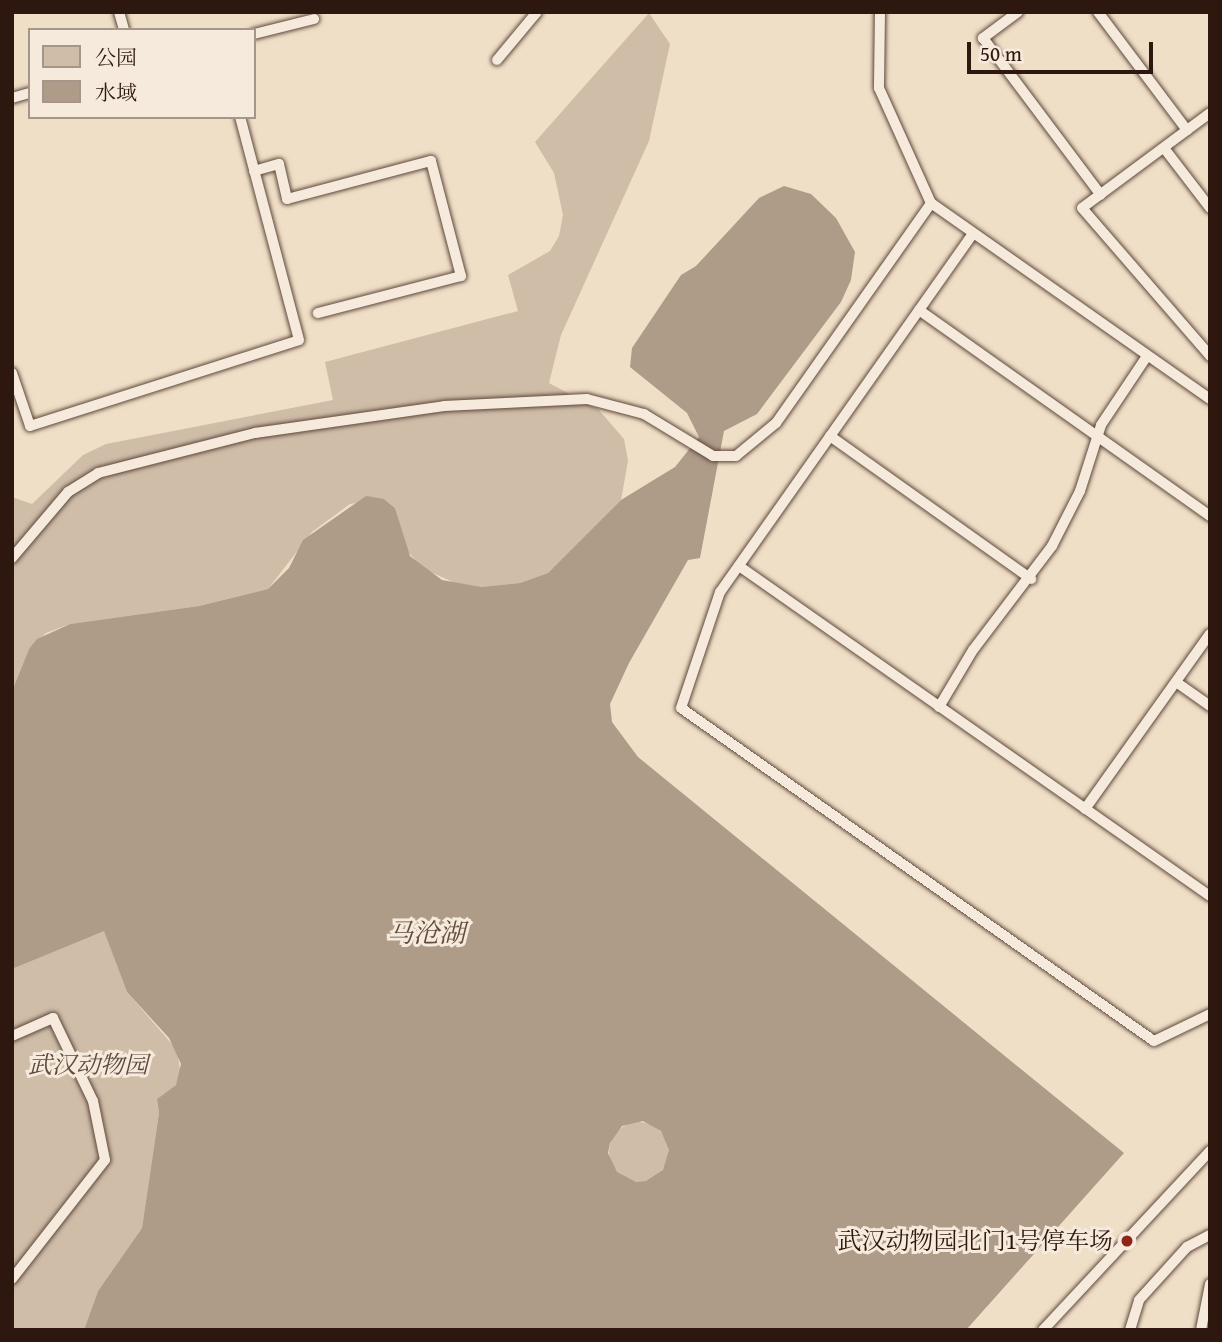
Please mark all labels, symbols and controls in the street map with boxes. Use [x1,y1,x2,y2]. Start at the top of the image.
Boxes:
legend [28,28,256,119]
scale bar [970,28,1156,72]
text: 50 m [980,38,1022,69]
text: 公园 [95,42,137,73]
text: 水域 [95,77,137,108]
water label: 马沧湖 [387,917,465,949]
park label: 武汉动物园 [28,1051,148,1079]
place label: 武汉动物园北门1号停车场 [837,1227,1113,1255]
marker: 武汉动物园北门1号停车场 [1119,1233,1135,1249]

